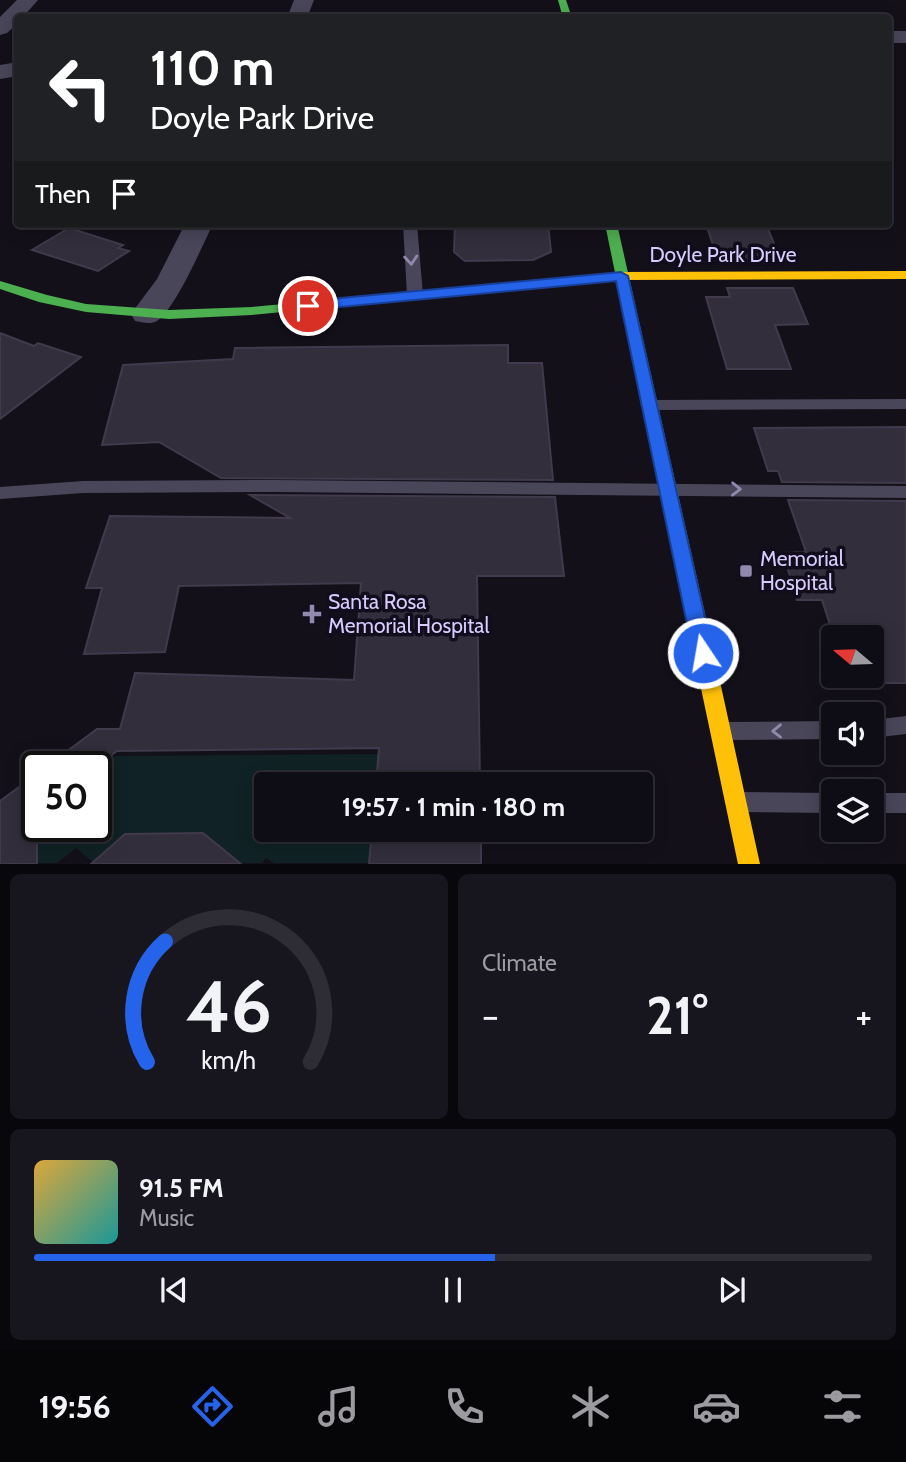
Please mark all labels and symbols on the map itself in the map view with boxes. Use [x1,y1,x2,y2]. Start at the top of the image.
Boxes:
street label: Doyle Park Drive [649,242,797,267]
one-way arrow [403,254,418,265]
pin [278,276,338,336]
one-way arrow [731,481,742,497]
place label: Memorial Hospital [760,546,844,595]
marker: Memorial Hospital [738,563,754,579]
place label: Santa Rosa Memorial Hospital [328,589,489,638]
marker: Santa Rosa Memorial Hospital [302,604,322,624]
position arrow [666,616,740,690]
north arrow [821,625,884,688]
one-way arrow [771,723,781,739]
speed limit sign: 50 [21,751,112,842]

